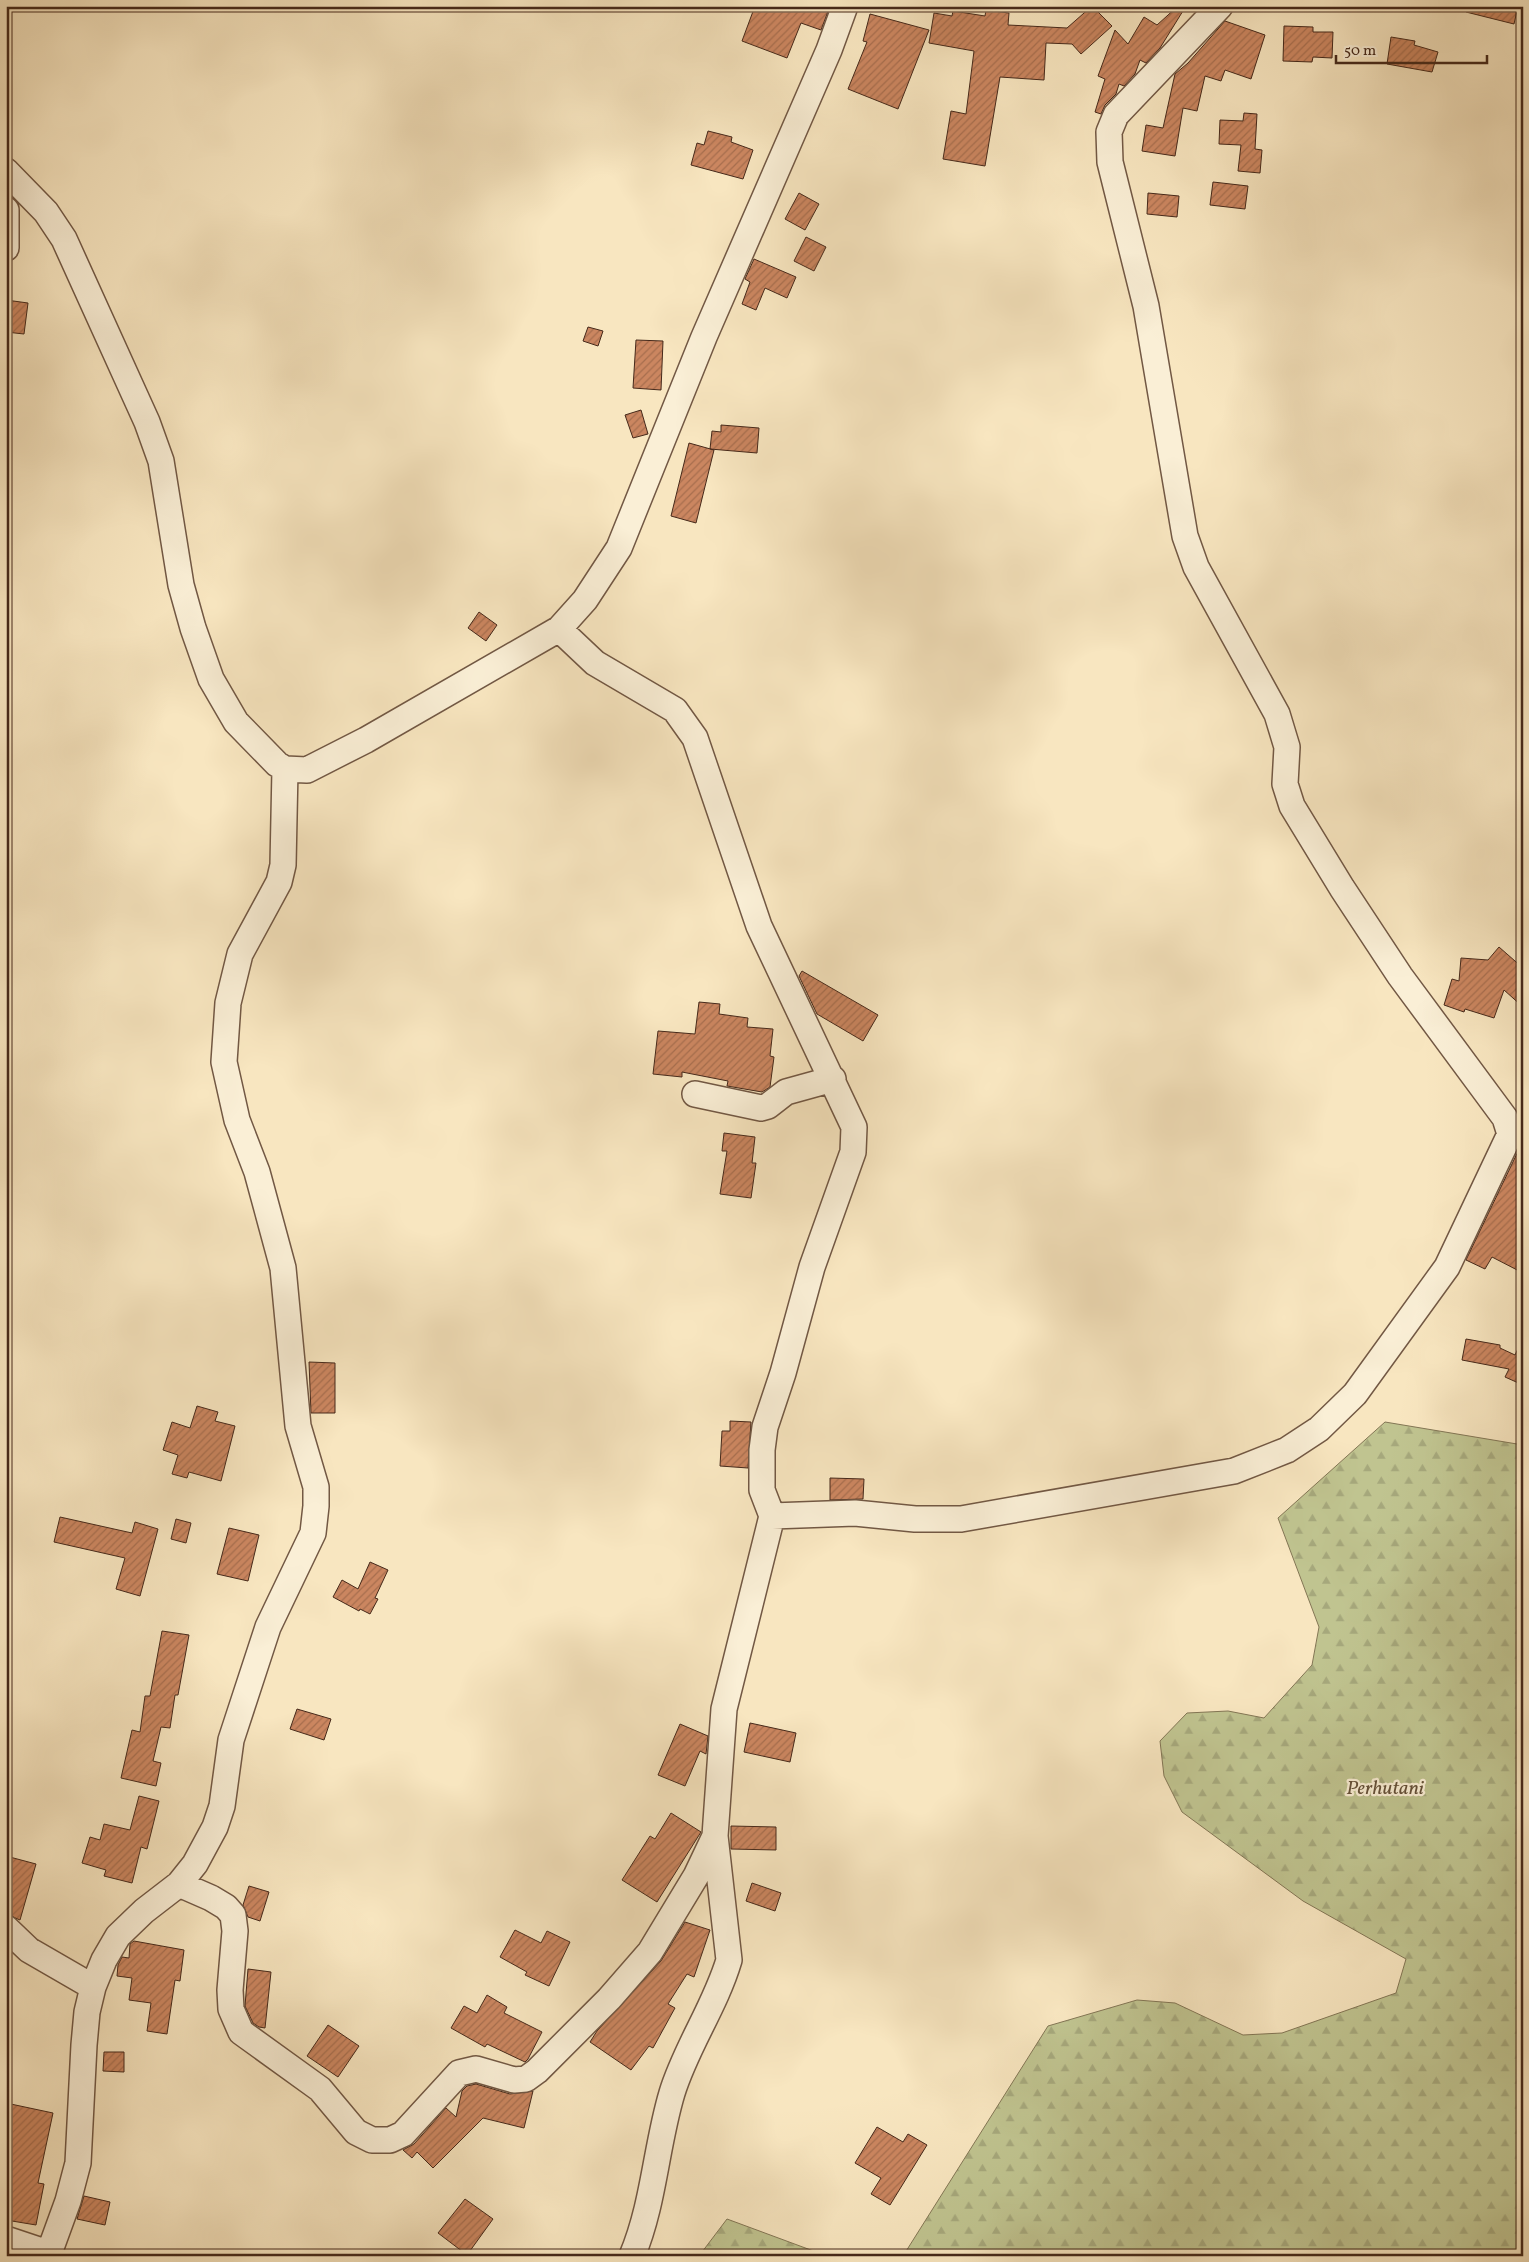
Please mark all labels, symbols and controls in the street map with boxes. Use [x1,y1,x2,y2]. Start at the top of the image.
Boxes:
scale bar [1336,32,1488,64]
text: 50 m [1344,41,1376,62]
park label: Perhutani [1346,1775,1425,1803]

